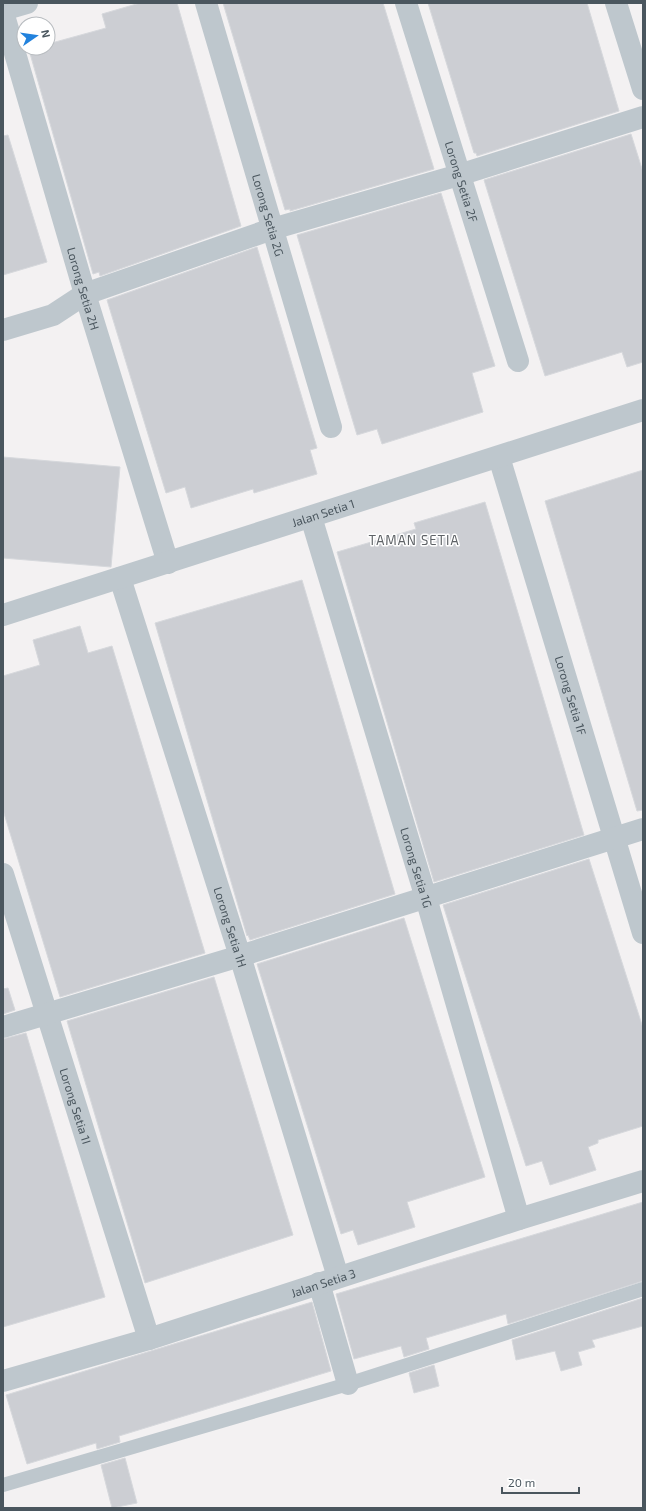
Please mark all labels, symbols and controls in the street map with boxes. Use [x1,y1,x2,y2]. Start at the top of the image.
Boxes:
north arrow [16,16,56,56]
text: N [39,28,53,39]
street label: Lorong Setia 2F [443,139,481,224]
street label: Lorong Setia 2G [250,172,287,258]
street label: Lorong Setia 2H [65,245,103,332]
street label: Jalan Setia 1 [290,496,356,529]
district label: TAMAN SETIA [368,532,460,548]
street label: Lorong Setia 1F [553,654,590,737]
street label: Lorong Setia 1G [398,826,435,909]
street label: Lorong Setia 1H [211,885,250,969]
street label: Lorong Setia 1I [57,1066,94,1146]
street label: Jalan Setia 3 [289,1265,357,1300]
scale bar [502,1469,579,1495]
text: 20 m [508,1475,535,1489]

